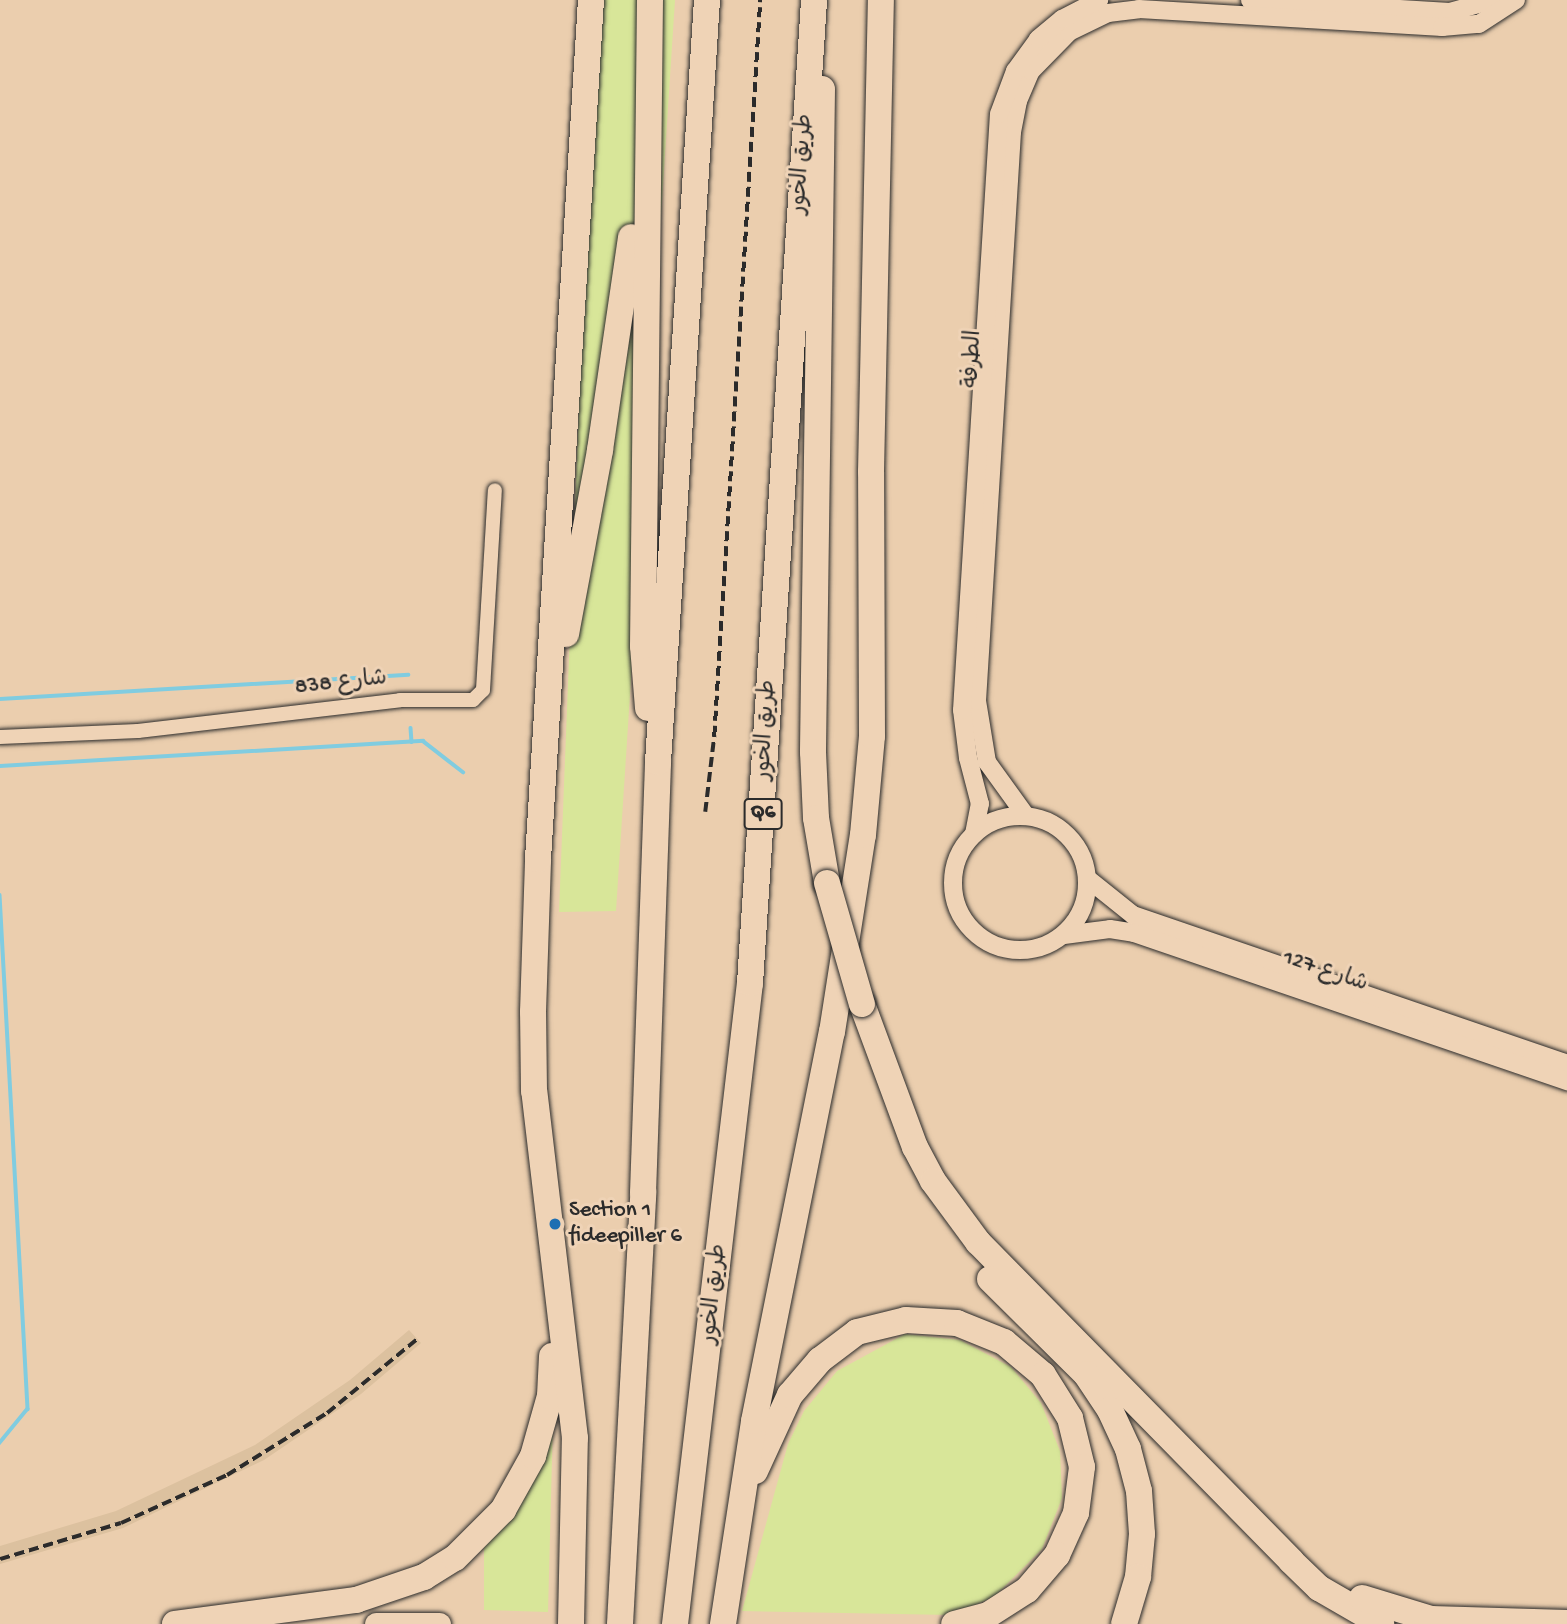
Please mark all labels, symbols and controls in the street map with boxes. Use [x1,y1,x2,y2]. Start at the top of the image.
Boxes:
street label: طريق الخور [786,113,820,215]
street label: الطرفة [959,329,989,389]
street label: شارع 838 [294,665,388,703]
street label: طريق الخور [751,679,783,781]
road number: Q6 [742,796,784,832]
street label: شارع 127 [1279,945,1371,999]
place label: Section 1 fideepiller 6 [569,1197,682,1251]
marker: Section 1 fideepiller 6 [547,1216,563,1232]
street label: طريق الخور [696,1243,734,1345]

